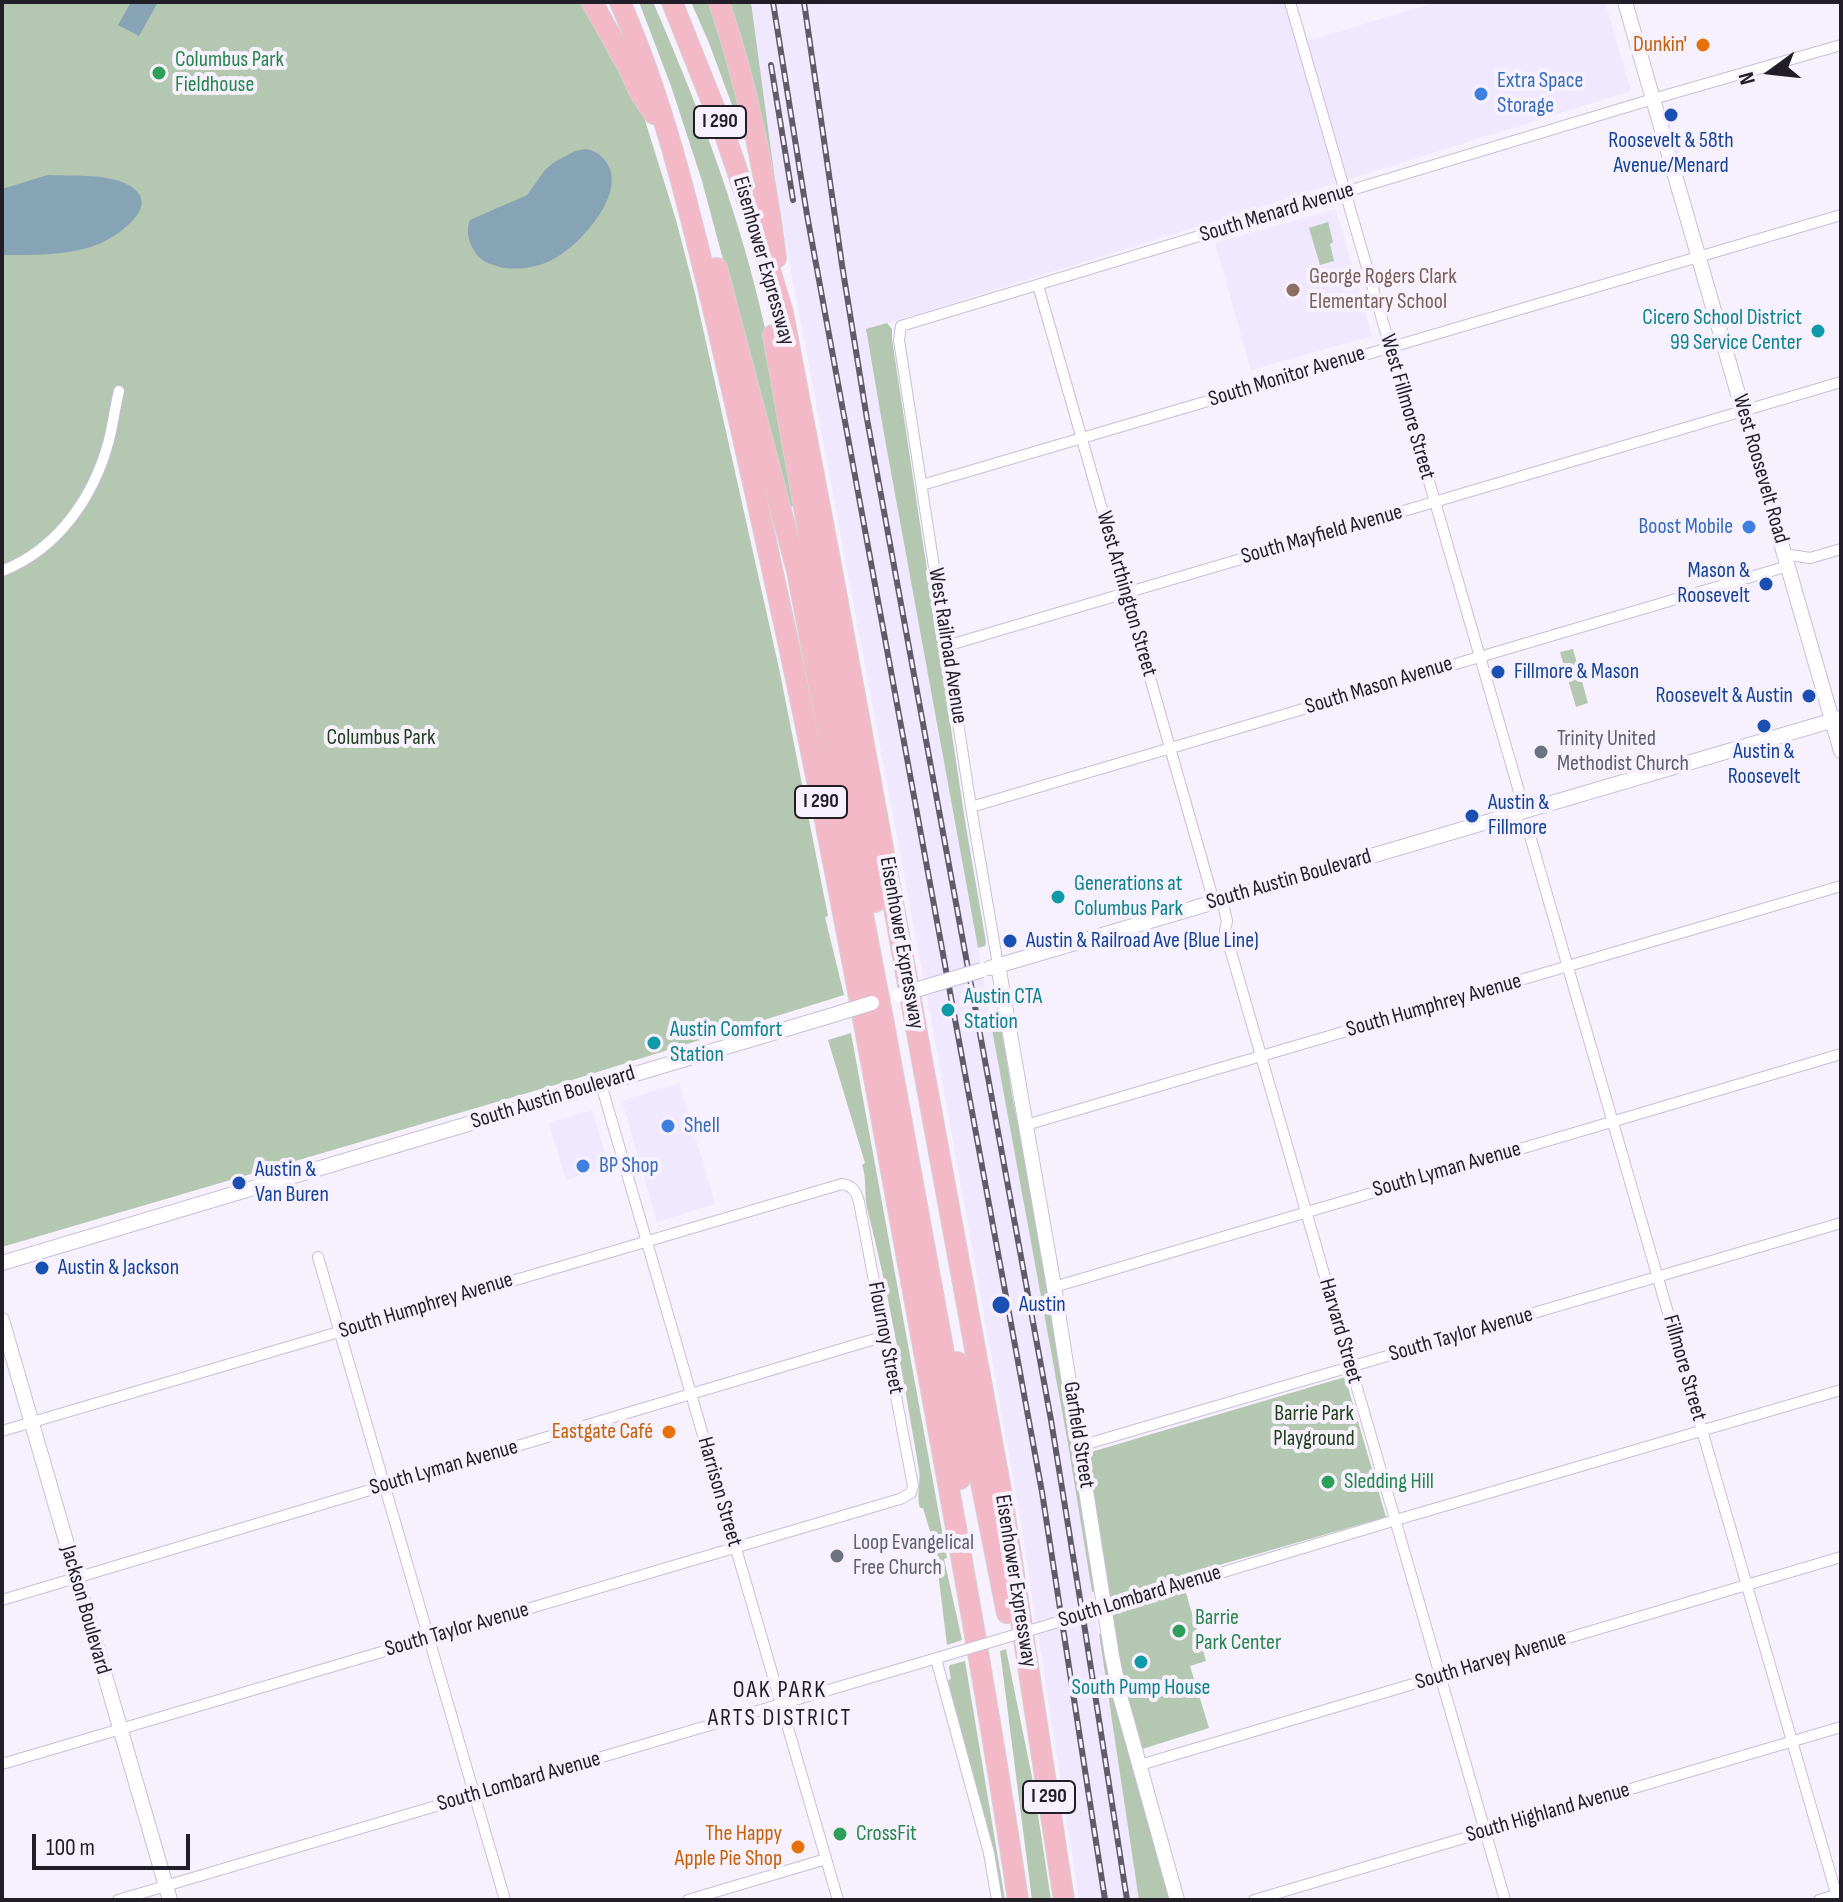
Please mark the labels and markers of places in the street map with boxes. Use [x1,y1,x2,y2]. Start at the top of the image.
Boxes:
place label: Dunkin' [1633,32,1687,58]
marker: Dunkin' [1694,36,1712,54]
place label: Columbus Park Fieldhouse [175,47,284,98]
marker: Columbus Park Fieldhouse [150,64,168,82]
place label: Extra Space Storage [1497,68,1583,120]
marker: Extra Space Storage [1472,85,1490,103]
marker: Roosevelt & 58th Avenue/Menard [1662,106,1680,124]
place label: Roosevelt & 58th Avenue/Menard [1608,128,1734,180]
place label: George Rogers Clark Elementary School [1309,264,1457,316]
marker: George Rogers Clark Elementary School [1284,281,1302,299]
place label: Cicero School District 99 Service Center [1642,305,1802,356]
marker: Cicero School District 99 Service Center [1809,322,1827,340]
place label: Boost Mobile [1638,514,1733,540]
marker: Boost Mobile [1740,518,1758,536]
place label: Mason & Roosevelt [1677,558,1750,610]
marker: Mason & Roosevelt [1757,575,1775,593]
place label: Fillmore & Mason [1514,659,1639,685]
marker: Fillmore & Mason [1489,663,1507,681]
place label: Roosevelt & Austin [1655,683,1793,709]
marker: Roosevelt & Austin [1800,687,1818,705]
marker: Austin & Roosevelt [1755,717,1773,735]
place label: Trinity United Methodist Church [1557,726,1689,778]
place label: Austin & Roosevelt [1728,739,1800,790]
marker: Trinity United Methodist Church [1532,743,1550,761]
place label: Austin & Fillmore [1488,790,1549,842]
marker: Austin & Fillmore [1463,807,1481,825]
place label: Generations at Columbus Park [1074,871,1183,922]
marker: Generations at Columbus Park [1049,888,1067,906]
place label: Austin & Railroad Ave (Blue Line) [1026,928,1259,954]
marker: Austin & Railroad Ave (Blue Line) [1001,932,1019,950]
place label: Austin CTA Station [964,984,1042,1036]
marker: Austin CTA Station [939,1001,957,1019]
place label: Austin Comfort Station [670,1017,782,1068]
marker: Austin Comfort Station [645,1034,663,1052]
place label: Shell [684,1113,720,1139]
marker: Shell [659,1117,677,1135]
place label: BP Shop [599,1153,659,1179]
place label: Austin & Van Buren [255,1157,329,1208]
marker: BP Shop [574,1157,592,1175]
marker: Austin & Van Buren [230,1174,248,1192]
place label: Austin & Jackson [58,1255,179,1281]
marker: Austin & Jackson [33,1259,51,1277]
place label: Austin [1019,1292,1066,1318]
marker: Austin [990,1294,1012,1316]
place label: Eastgate Café [552,1419,653,1445]
marker: Eastgate Café [660,1423,678,1441]
place label: Sledding Hill [1344,1469,1434,1495]
marker: Sledding Hill [1319,1473,1337,1491]
place label: Loop Evangelical Free Church [853,1530,974,1582]
marker: Loop Evangelical Free Church [828,1547,846,1565]
place label: Barrie Park Center [1195,1605,1281,1656]
marker: Barrie Park Center [1170,1622,1188,1640]
marker: South Pump House [1132,1653,1150,1671]
place label: South Pump House [1072,1675,1210,1701]
place label: The Happy Apple Pie Shop [675,1821,782,1872]
place label: CrossFit [856,1821,917,1847]
marker: CrossFit [831,1825,849,1843]
marker: The Happy Apple Pie Shop [789,1838,807,1856]

